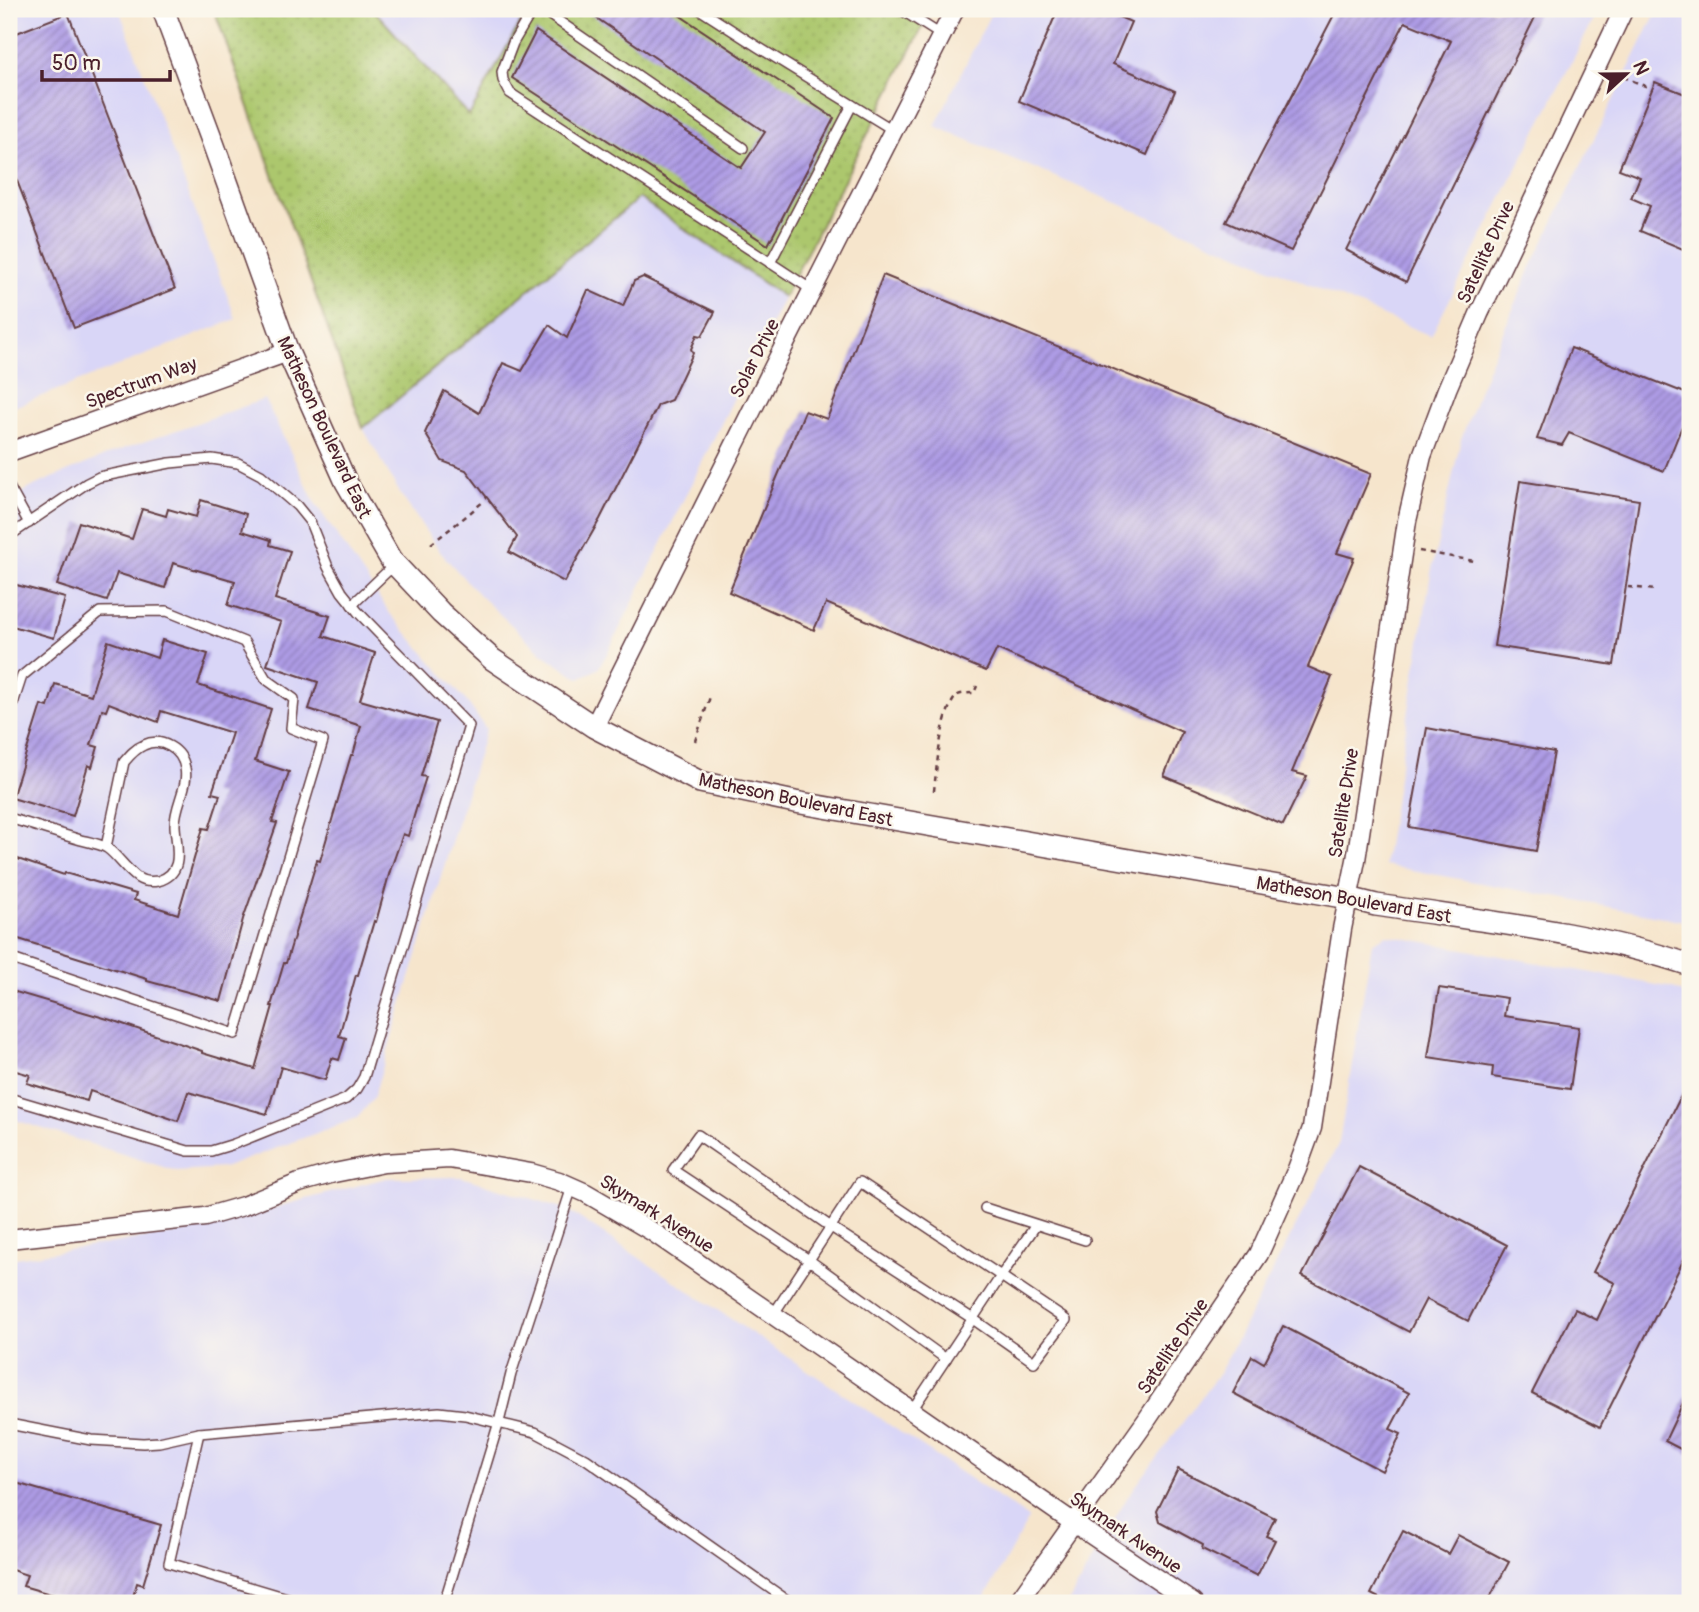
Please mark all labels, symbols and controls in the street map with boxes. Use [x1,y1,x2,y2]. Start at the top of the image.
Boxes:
scale bar [42,38,170,82]
north arrow [1590,38,1660,108]
text: 50 m [52,50,101,77]
text: N [1627,58,1654,79]
street label: Satellite Drive [1452,197,1520,308]
street label: Solar Drive [725,314,785,402]
street label: Matheson Boulevard East [271,333,377,522]
street label: Spectrum Way [82,352,200,414]
street label: Satellite Drive [1323,746,1365,860]
street label: Matheson Boulevard East [697,768,895,832]
street label: Matheson Boulevard East [1254,871,1454,929]
street label: Skymark Avenue [595,1169,719,1259]
street label: Satellite Drive [1132,1294,1214,1399]
street label: Skymark Avenue [1065,1487,1187,1579]

